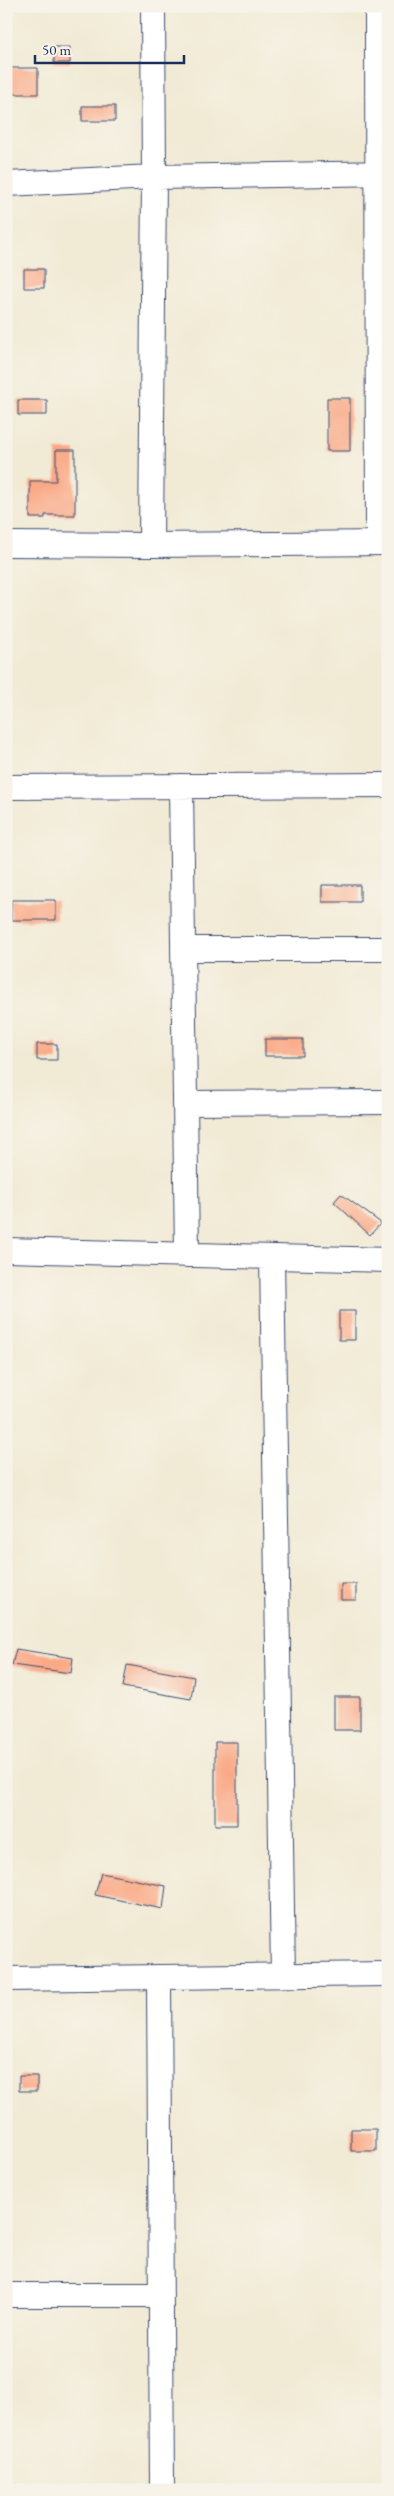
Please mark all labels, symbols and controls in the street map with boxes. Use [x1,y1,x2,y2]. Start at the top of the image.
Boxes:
scale bar [35,32,184,64]
text: 50 m [42,40,71,59]

